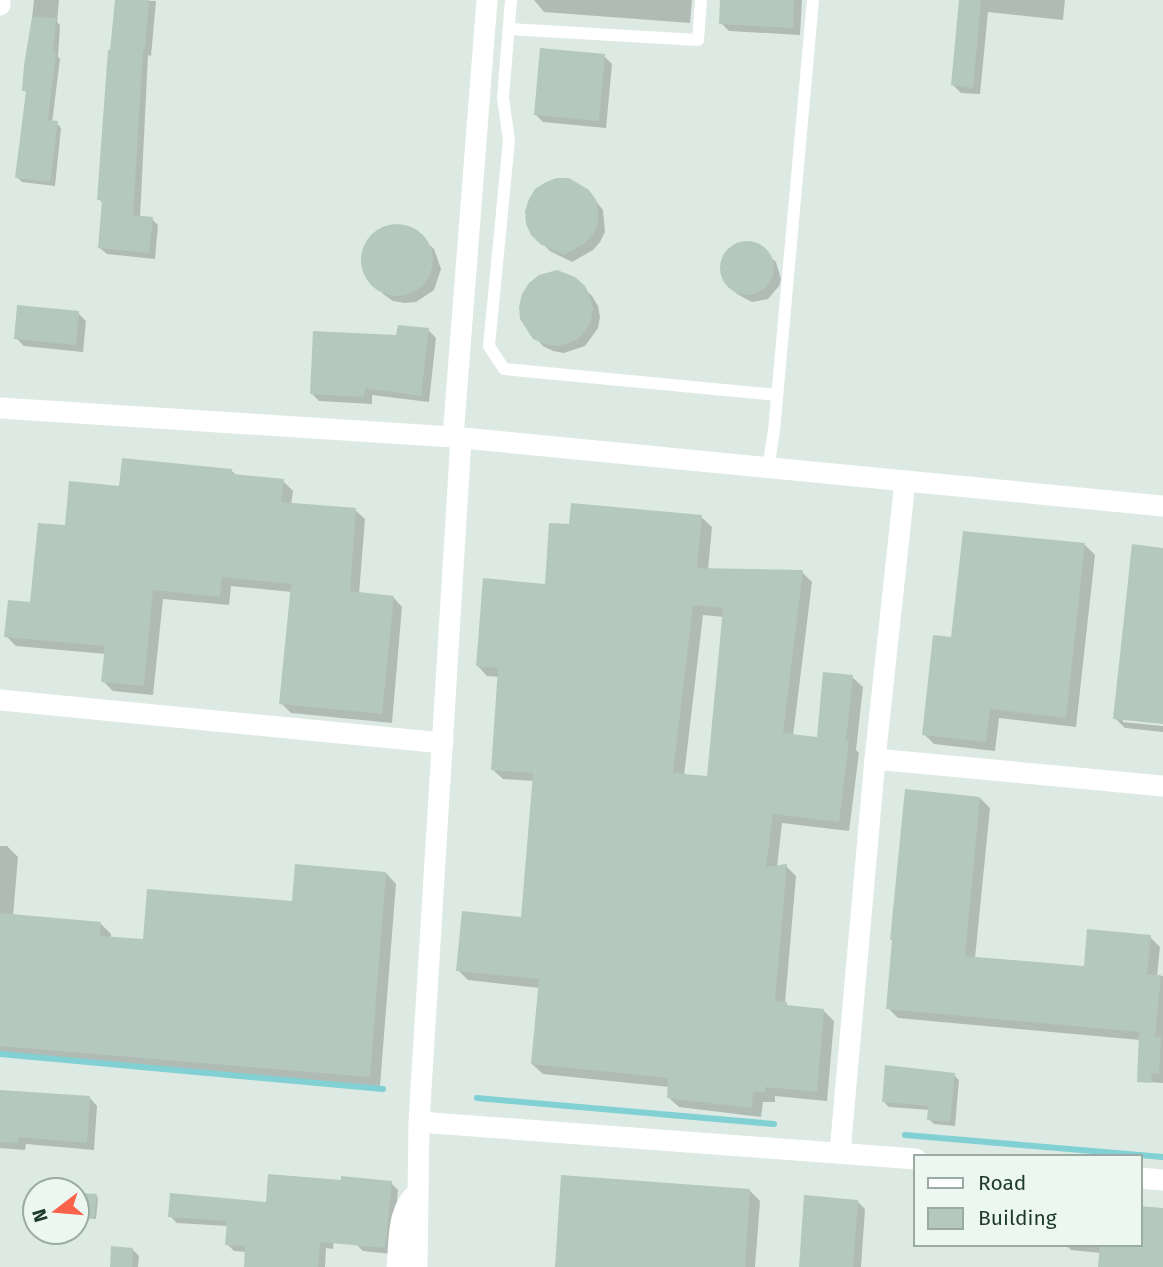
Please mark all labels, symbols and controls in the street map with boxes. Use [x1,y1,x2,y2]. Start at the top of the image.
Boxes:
legend [914,1155,1142,1246]
text: Road [978,1170,1026,1196]
north arrow [21,1176,91,1246]
text: Building [978,1205,1057,1231]
text: N [27,1206,53,1225]

